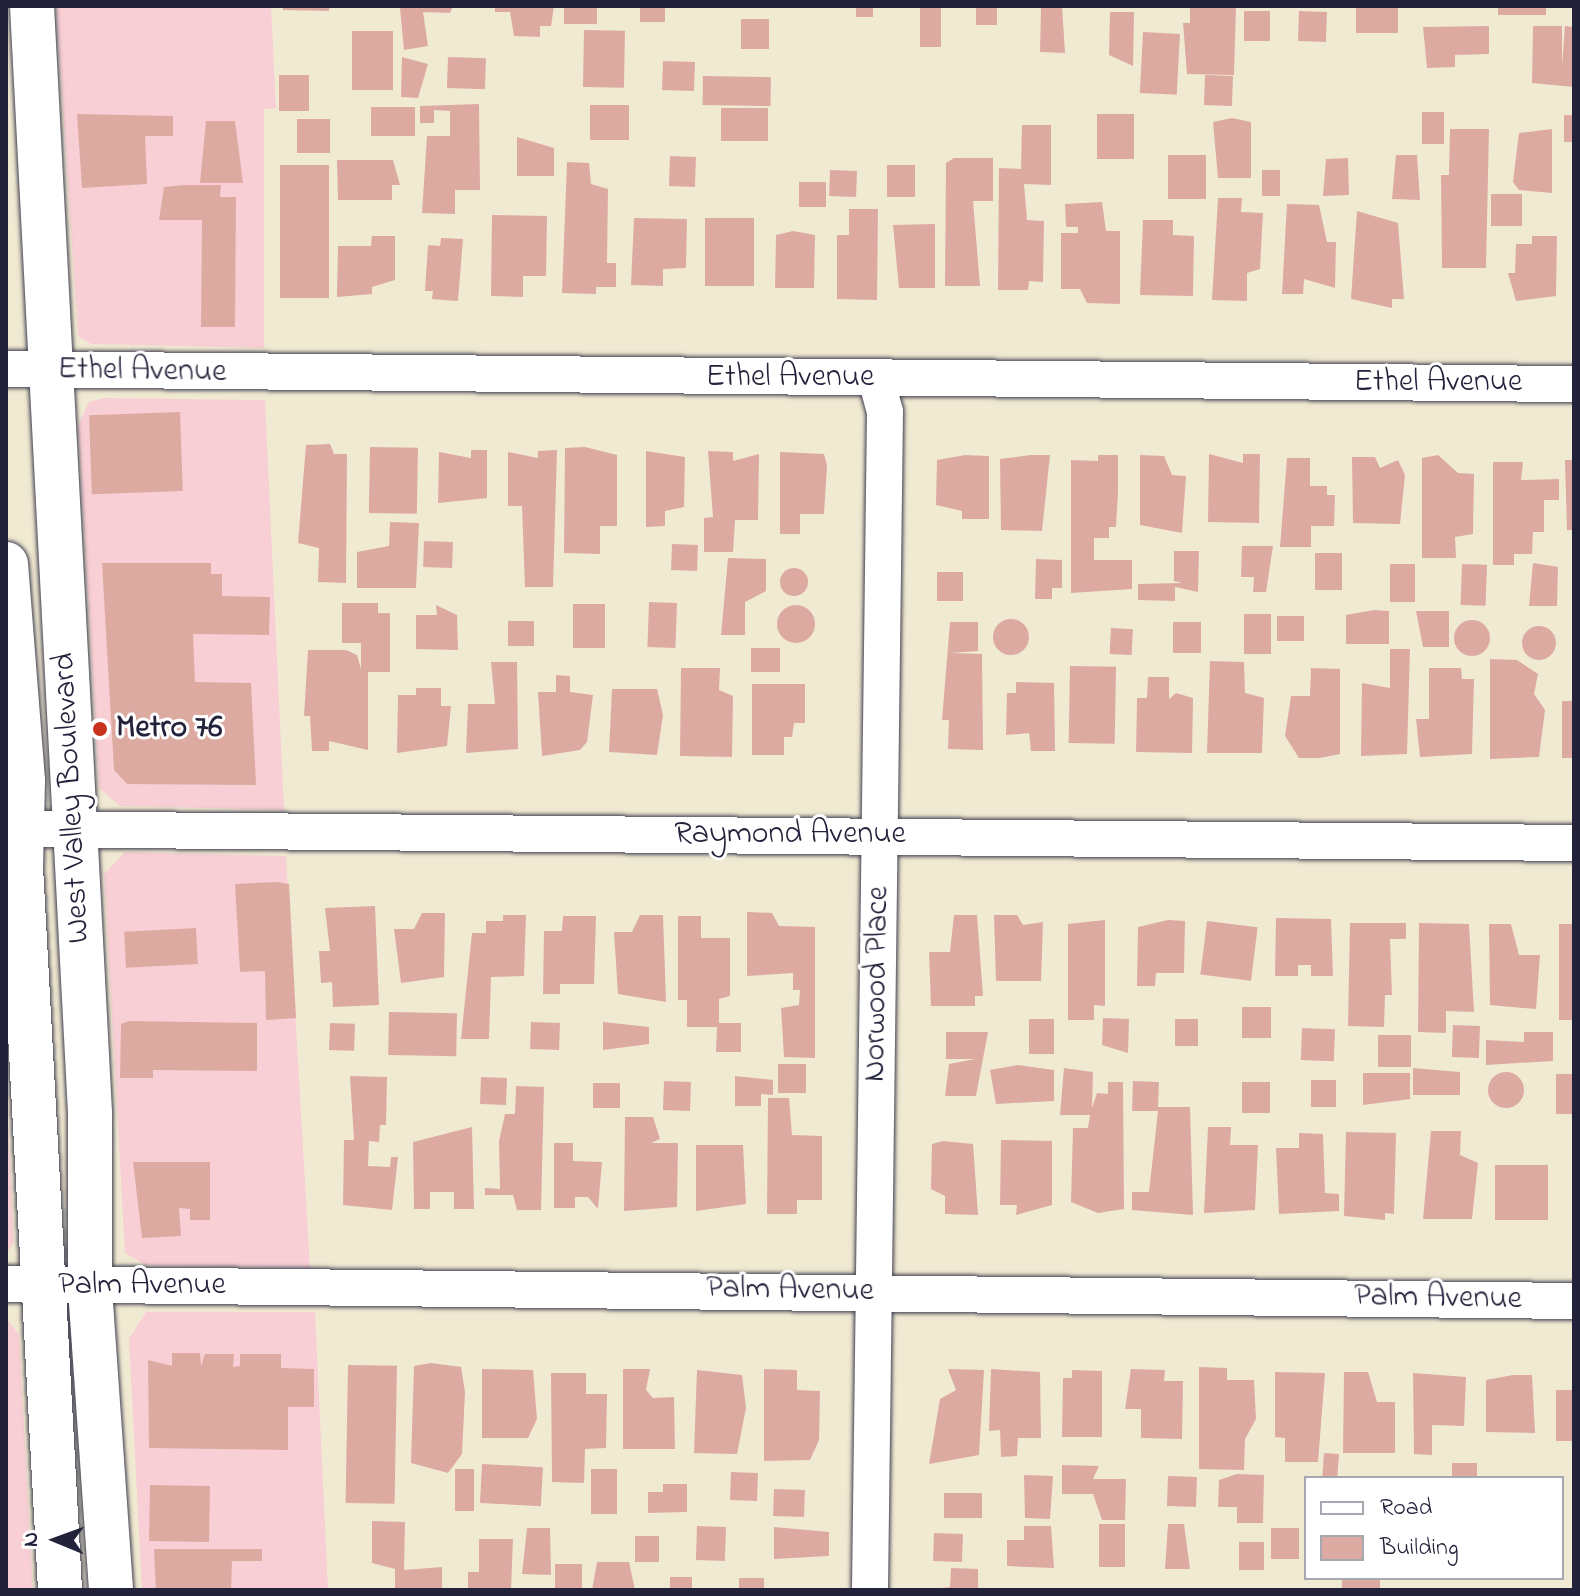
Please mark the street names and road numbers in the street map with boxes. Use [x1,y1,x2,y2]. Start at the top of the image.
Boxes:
street label: Ethel Avenue [57,351,227,393]
street label: Ethel Avenue [706,359,874,397]
street label: Ethel Avenue [1354,364,1522,402]
street label: West Valley Boulevard [46,652,100,944]
street label: Raymond Avenue [674,816,906,854]
street label: Norwood Place [857,886,899,1082]
street label: Palm Avenue [58,1267,226,1305]
street label: Palm Avenue [706,1270,874,1312]
street label: Palm Avenue [1354,1278,1522,1320]

